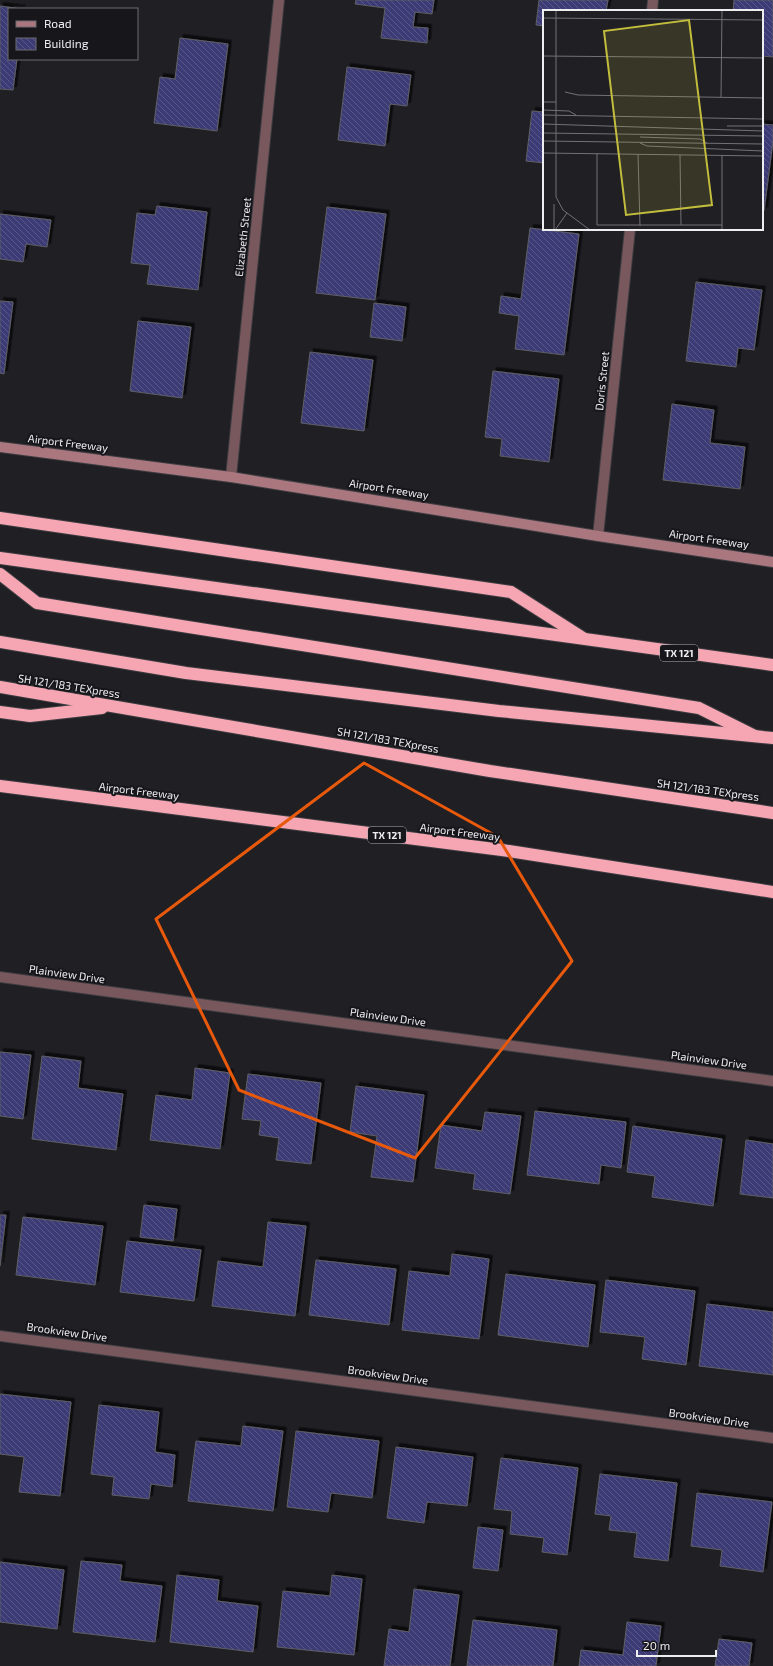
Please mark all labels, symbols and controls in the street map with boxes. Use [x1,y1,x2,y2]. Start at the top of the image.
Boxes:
legend [8,8,138,60]
inset map [543,10,763,230]
text: Road [44,16,72,30]
text: Building [44,36,89,50]
street label: Elizabeth Street [232,197,253,277]
street label: Doris Street [592,351,611,411]
street label: Airport Freeway [27,431,109,454]
street label: Airport Freeway [348,476,430,501]
street label: Airport Freeway [668,526,750,551]
road number: TX 121 [660,645,698,661]
street label: SH 121/183 TEXpress [17,671,121,700]
street label: SH 121/183 TEXpress [336,724,440,755]
street label: SH 121/183 TEXpress [656,776,760,803]
street label: Airport Freeway [98,779,180,802]
street label: Airport Freeway [419,820,501,843]
road number: TX 121 [368,827,406,843]
street label: Plainview Drive [28,962,106,985]
street label: Plainview Drive [349,1005,427,1028]
street label: Plainview Drive [670,1048,748,1071]
street label: Brookview Drive [26,1319,108,1344]
street label: Brookview Drive [347,1362,429,1387]
street label: Brookview Drive [668,1405,750,1430]
scale bar [637,1632,716,1658]
text: 20 m [643,1638,670,1652]

